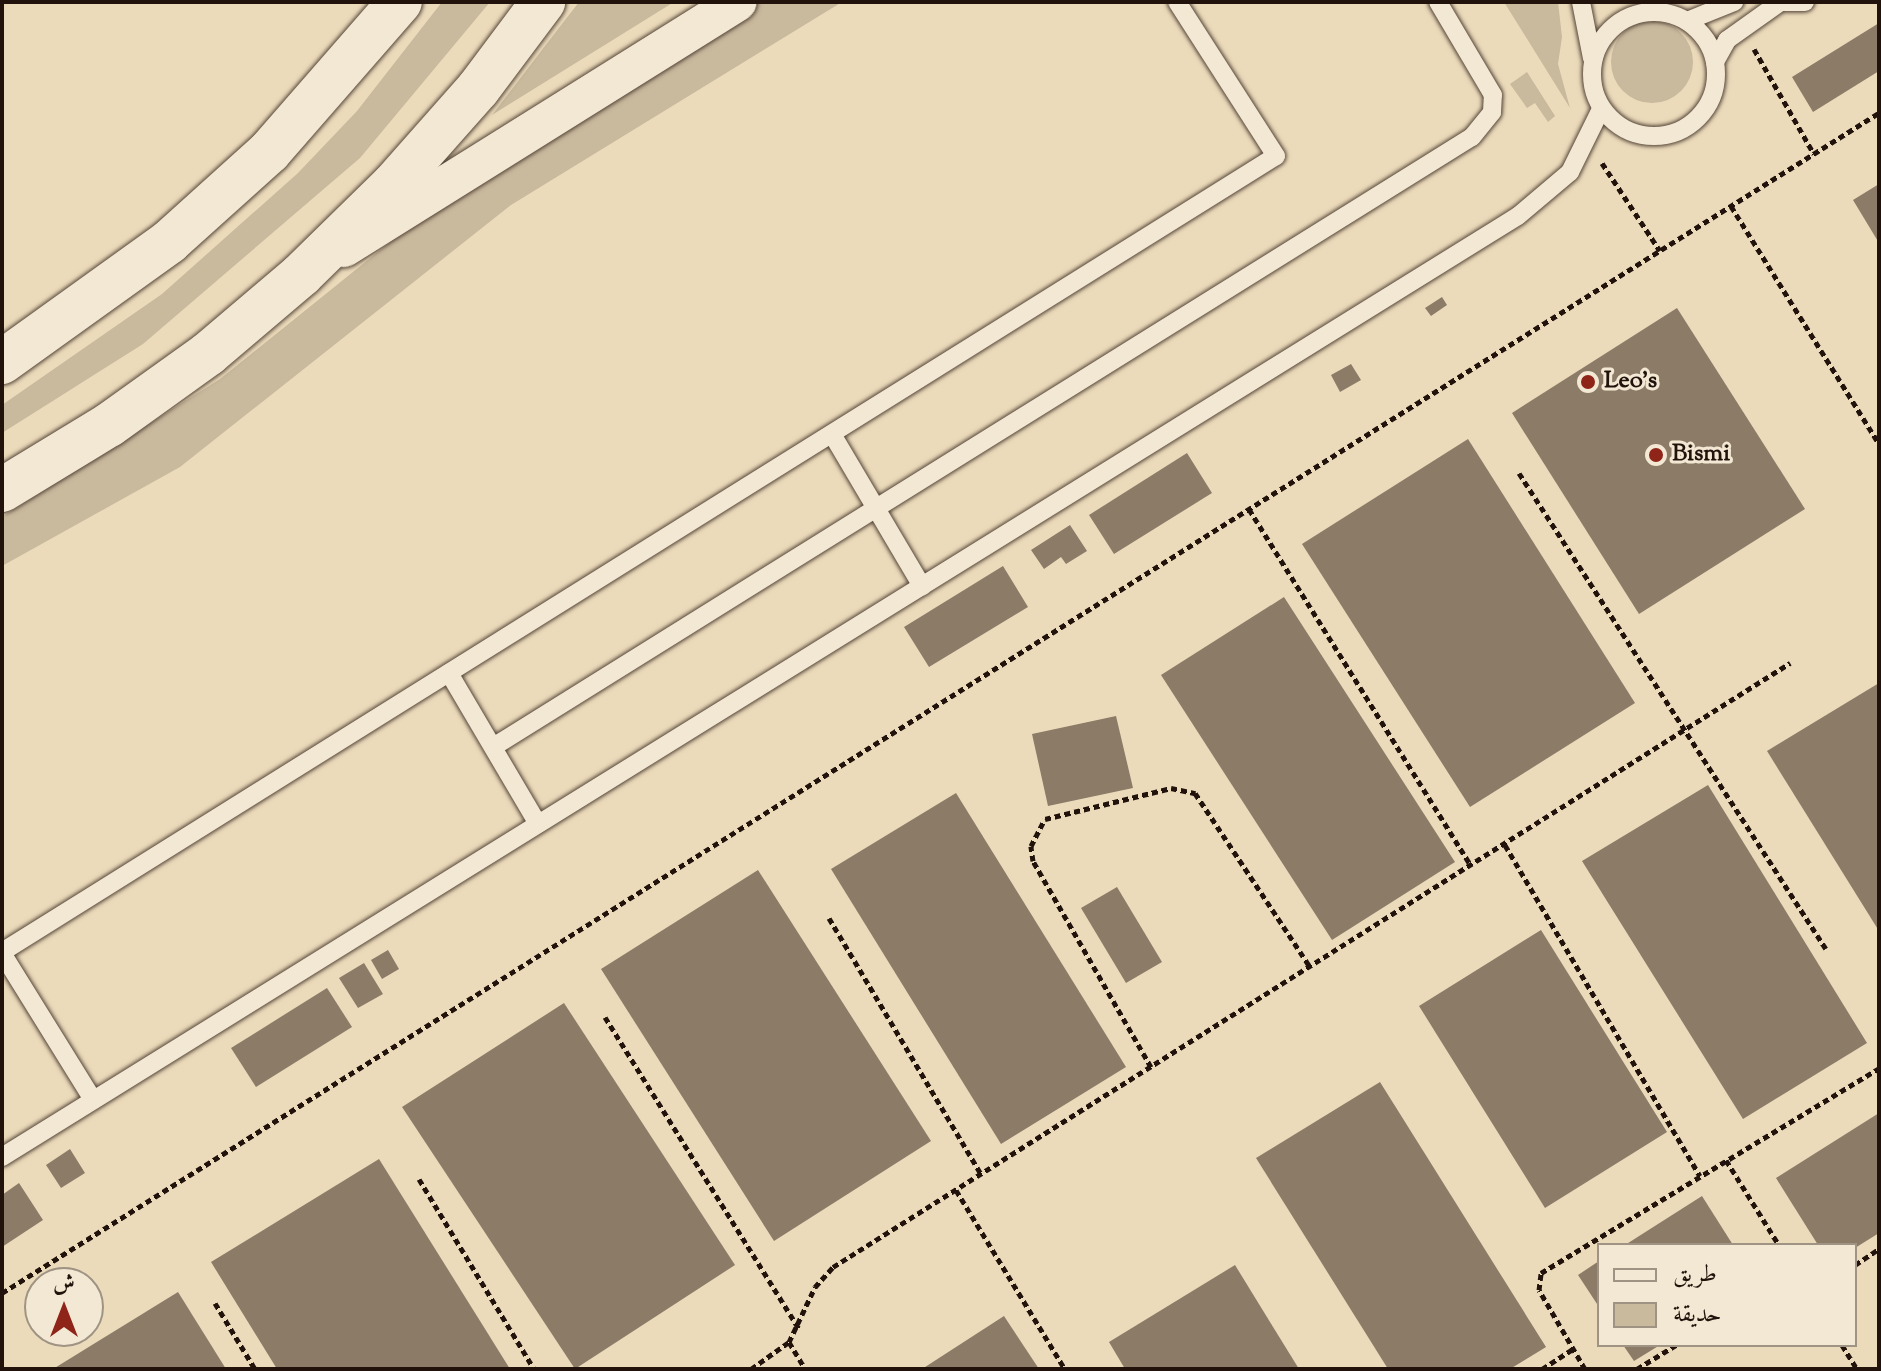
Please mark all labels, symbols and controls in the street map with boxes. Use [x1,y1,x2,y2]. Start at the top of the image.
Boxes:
place label: Leo's [1604,368,1657,396]
marker: Leo's [1579,373,1597,391]
place label: Bismi [1672,441,1730,469]
marker: Bismi [1647,446,1665,464]
legend [1597,1243,1857,1347]
text: طريق [1673,1258,1717,1292]
north arrow [24,1267,104,1347]
text: ش [53,1269,75,1301]
text: حديقة [1673,1298,1722,1332]

